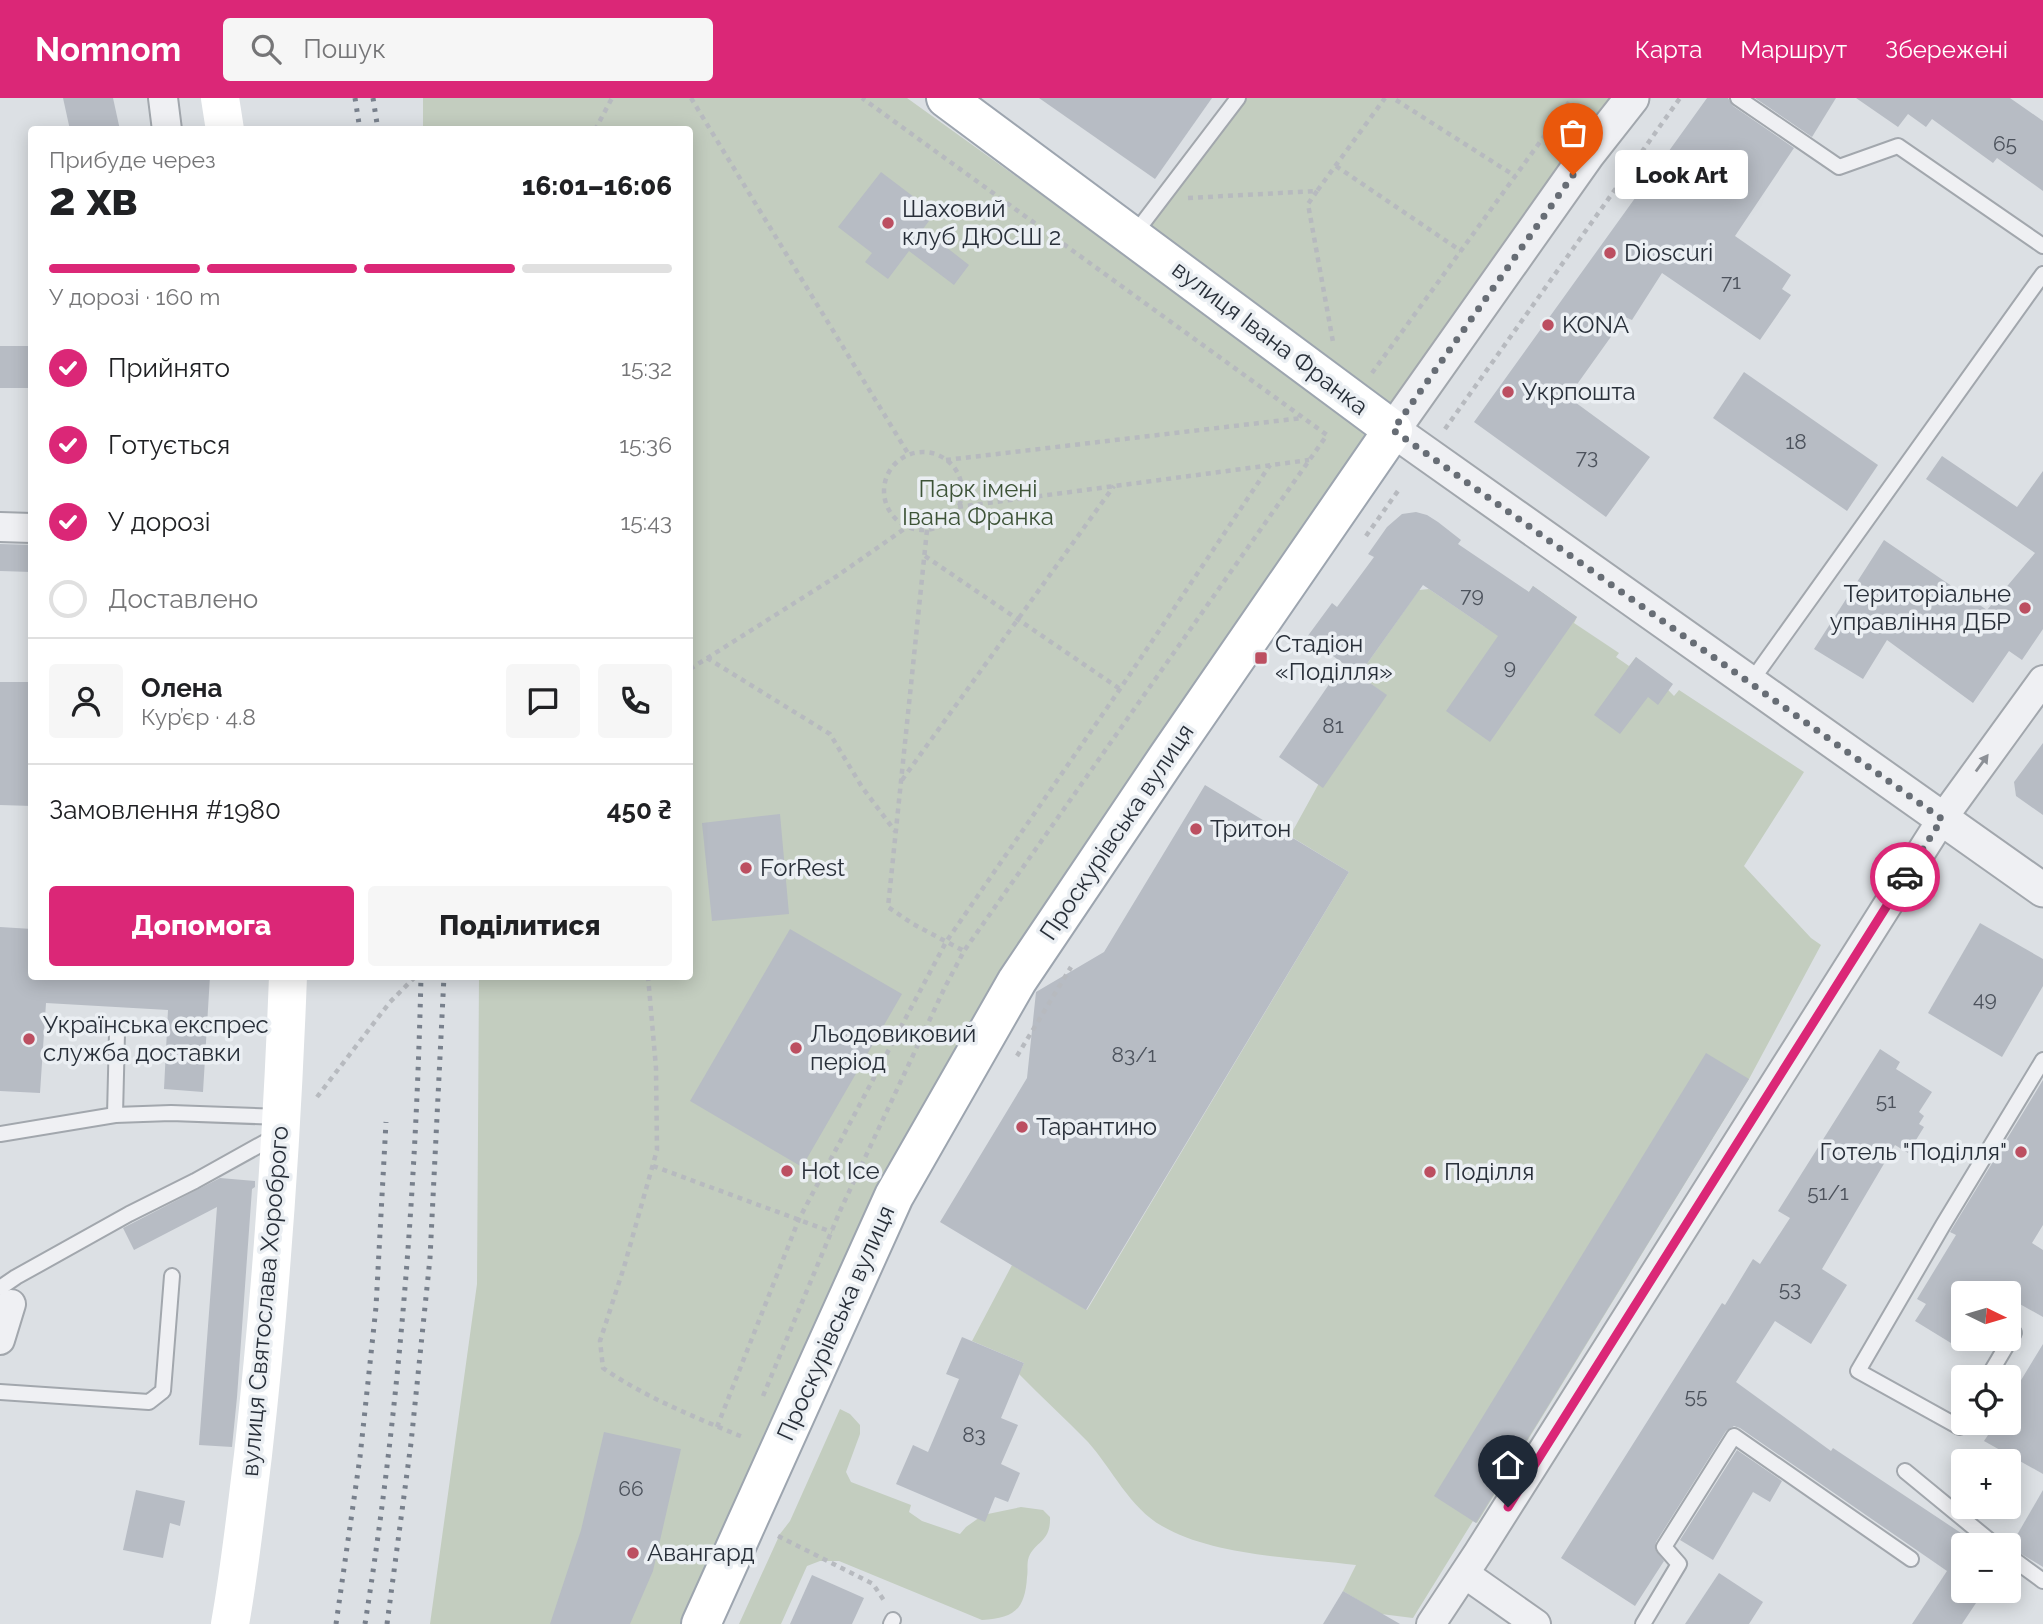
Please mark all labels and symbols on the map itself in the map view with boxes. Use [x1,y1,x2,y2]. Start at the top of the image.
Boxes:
pin [1543,103,1603,175]
house number: 65 [1993,131,2017,156]
callout: Look Art [1615,150,1748,200]
place label: Шаховий клуб ДЮСШ 2 [902,194,1061,251]
marker: Шаховий клуб ДЮСШ 2 [880,215,896,231]
place label: Dioscuri [1624,238,1713,267]
marker: Dioscuri [1602,245,1618,261]
street label: вулиця Івана Франка [1167,254,1374,421]
house number: 71 [1721,269,1741,294]
place label: KONA [1562,310,1629,339]
marker: KONA [1540,317,1556,333]
place label: Укрпошта [1522,377,1636,406]
marker: Укрпошта [1500,384,1516,400]
house number: 18 [1785,429,1807,454]
house number: 73 [1576,444,1598,469]
park label: Парк імені Івана Франка [902,474,1054,531]
place label: Територіальне управління ДБР [1830,579,2011,636]
house number: 79 [1460,582,1484,607]
marker: Територіальне управління ДБР [2017,600,2033,616]
place label: Стадіон «Поділля» [1275,629,1393,686]
marker: Стадіон «Поділля» [1253,650,1269,666]
house number: 9 [1504,654,1516,679]
house number: 81 [1322,713,1344,738]
street label: Проскурівська вулиця [1033,718,1200,945]
one-way arrow [1975,754,1989,773]
place label: Тритон [1210,814,1291,843]
marker: Тритон [1188,821,1204,837]
courier [1870,842,1940,912]
place label: ForRest [760,853,845,882]
marker: ForRest [738,860,754,876]
house number: 49 [1973,986,1997,1011]
place label: Українська експрес служба доставки [43,1010,269,1067]
place label: Льодовиковий період [810,1019,976,1076]
marker: Українська експрес служба доставки [21,1031,37,1047]
marker: Льодовиковий період [788,1040,804,1056]
house number: 83/1 [1112,1042,1156,1067]
house number: 51 [1876,1088,1896,1113]
place label: Тарантино [1036,1112,1157,1141]
marker: Тарантино [1014,1119,1030,1135]
street label: вулиця Святослава Хороброго [235,1124,294,1477]
place label: Готель "Поділля" [1819,1137,2007,1166]
marker: Готель "Поділля" [2013,1144,2029,1160]
place label: Hot Ice [801,1156,880,1185]
place label: Поділля [1444,1157,1534,1186]
marker: Hot Ice [779,1163,795,1179]
marker: Поділля [1422,1164,1438,1180]
house number: 51/1 [1807,1180,1849,1205]
street label: Проскурівська вулиця [771,1201,901,1445]
house number: 53 [1779,1276,1801,1301]
north arrow [1951,1281,2021,1351]
house number: 55 [1685,1383,1707,1408]
house number: 83 [962,1422,986,1447]
pin [1478,1435,1538,1507]
house number: 66 [618,1476,644,1501]
place label: Авангард [647,1538,755,1567]
marker: Авангард [625,1545,641,1561]

